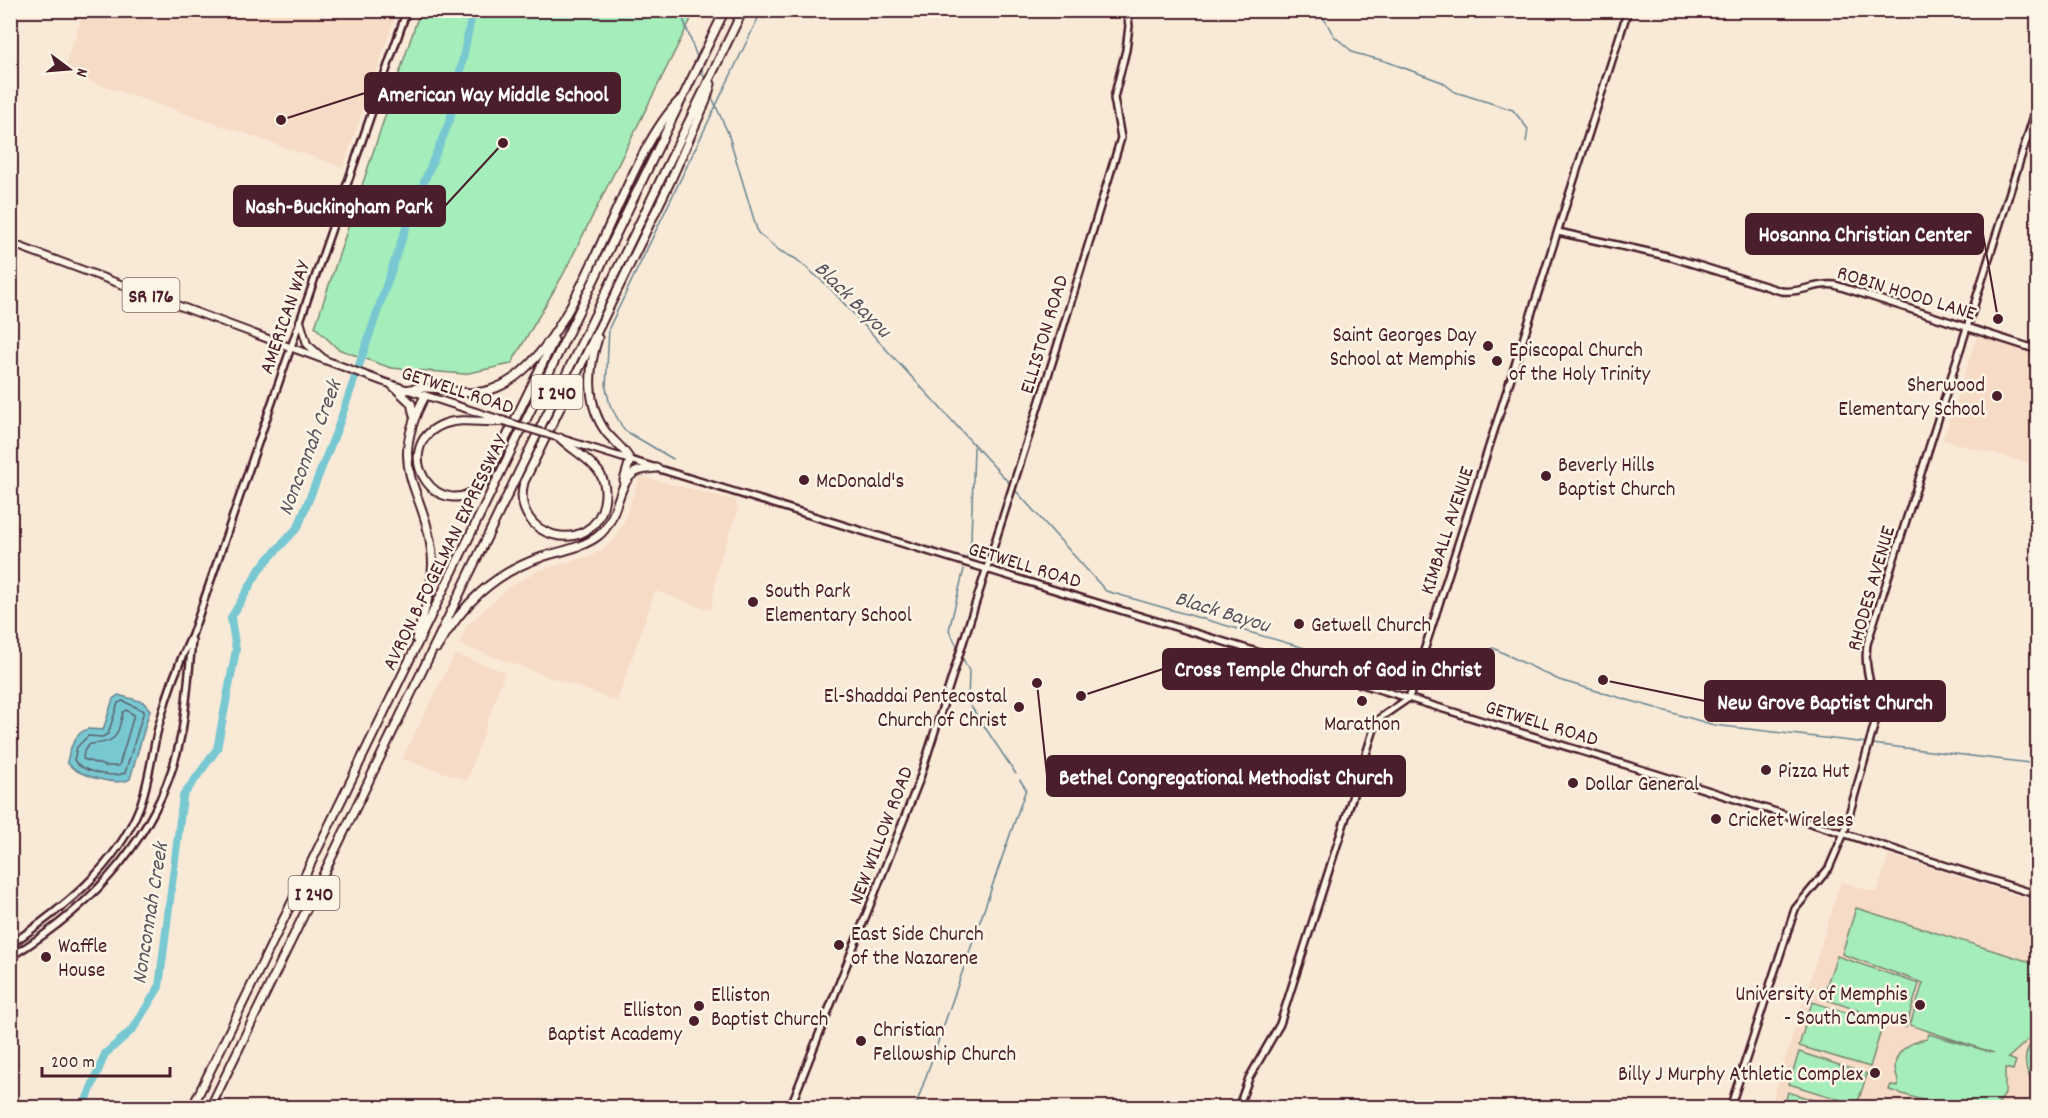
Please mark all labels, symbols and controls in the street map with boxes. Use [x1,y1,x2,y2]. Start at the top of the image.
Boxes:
north arrow [39,39,99,99]
text: N [69,65,93,80]
callout: American Way Middle School [365,73,620,113]
text: American Way Middle School [377,81,609,112]
callout: Nash-Buckingham Park [234,186,445,226]
text: Nash-Buckingham Park [245,193,433,224]
callout: Hosanna Christian Center [1746,214,1983,254]
text: Hosanna Christian Center [1758,221,1972,252]
water label: Black Bayou [806,255,898,347]
street label: AMERICAN WAY [253,256,321,379]
street label: ROBIN HOOD LANE [1833,259,1980,330]
street label: ELLISTON ROAD [1014,272,1078,398]
road number: SR 176 [122,278,180,312]
place label: Saint Georges Day School at Memphis [1330,322,1476,376]
place label: Episcopal Church of the Holy Trinity [1509,337,1651,391]
marker: Saint Georges Day School at Memphis [1481,339,1495,353]
marker: Episcopal Church of the Holy Trinity [1490,354,1504,368]
street label: GETWELL ROAD [397,360,517,424]
place label: Sherwood Elementary School [1838,372,1985,426]
water label: Nonconnah Creek [271,374,352,520]
road number: I 240 [532,375,582,409]
marker: Sherwood Elementary School [1990,389,2004,403]
street label: AVRON B FOGELMAN EXPRESSWAY [376,429,517,676]
place label: Beverly Hills Baptist Church [1558,452,1675,506]
street label: KIMBALL AVENUE [1414,463,1484,599]
place label: McDonald's [816,468,904,498]
marker: Beverly Hills Baptist Church [1539,469,1553,483]
marker: McDonald's [797,473,811,487]
street label: RHODES AVENUE [1841,522,1905,655]
street label: GETWELL ROAD [964,535,1084,598]
place label: South Park Elementary School [765,578,912,632]
water label: Black Bayou [1171,584,1275,643]
marker: South Park Elementary School [746,595,760,609]
place label: Getwell Church [1311,612,1431,642]
marker: Getwell Church [1292,617,1306,631]
callout: Cross Temple Church of God in Christ [1163,649,1494,689]
text: Cross Temple Church of God in Christ [1174,656,1482,687]
callout: New Grove Baptist Church [1705,681,1945,721]
place label: El-Shaddai Pentecostal Church of Christ [824,683,1007,737]
text: New Grove Baptist Church [1717,689,1933,720]
street label: GETWELL ROAD [1481,693,1601,756]
marker: Marathon [1355,694,1369,708]
marker: El-Shaddai Pentecostal Church of Christ [1012,700,1026,714]
place label: Marathon [1324,711,1400,741]
callout: Bethel Congregational Methodist Church [1047,756,1405,796]
place label: Pizza Hut [1778,758,1850,788]
street label: NEW WILLOW ROAD [843,762,923,910]
marker: Pizza Hut [1759,763,1773,777]
text: Bethel Congregational Methodist Church [1059,764,1393,795]
place label: Dollar General [1585,771,1699,801]
marker: Dollar General [1566,776,1580,790]
place label: Cricket Wireless [1728,807,1854,837]
marker: Cricket Wireless [1709,812,1723,826]
water label: Nonconnah Creek [125,839,178,986]
road number: I 240 [288,876,340,910]
place label: East Side Church of the Nazarene [851,921,984,975]
place label: Waffle House [58,933,107,987]
marker: East Side Church of the Nazarene [832,938,846,952]
marker: Waffle House [39,950,53,964]
place label: University of Memphis - South Campus [1735,981,1908,1035]
place label: Elliston Baptist Church [711,982,828,1036]
place label: Elliston Baptist Academy [548,997,682,1051]
marker: University of Memphis - South Campus [1913,998,1927,1012]
marker: Elliston Baptist Church [692,999,706,1013]
marker: Elliston Baptist Academy [687,1014,701,1028]
place label: Christian Fellowship Church [873,1017,1016,1071]
marker: Christian Fellowship Church [854,1034,868,1048]
scale bar [42,1040,170,1078]
text: 200 m [51,1051,95,1076]
place label: Billy J Murphy Athletic Complex [1618,1061,1863,1091]
marker: Billy J Murphy Athletic Complex [1868,1066,1882,1080]

